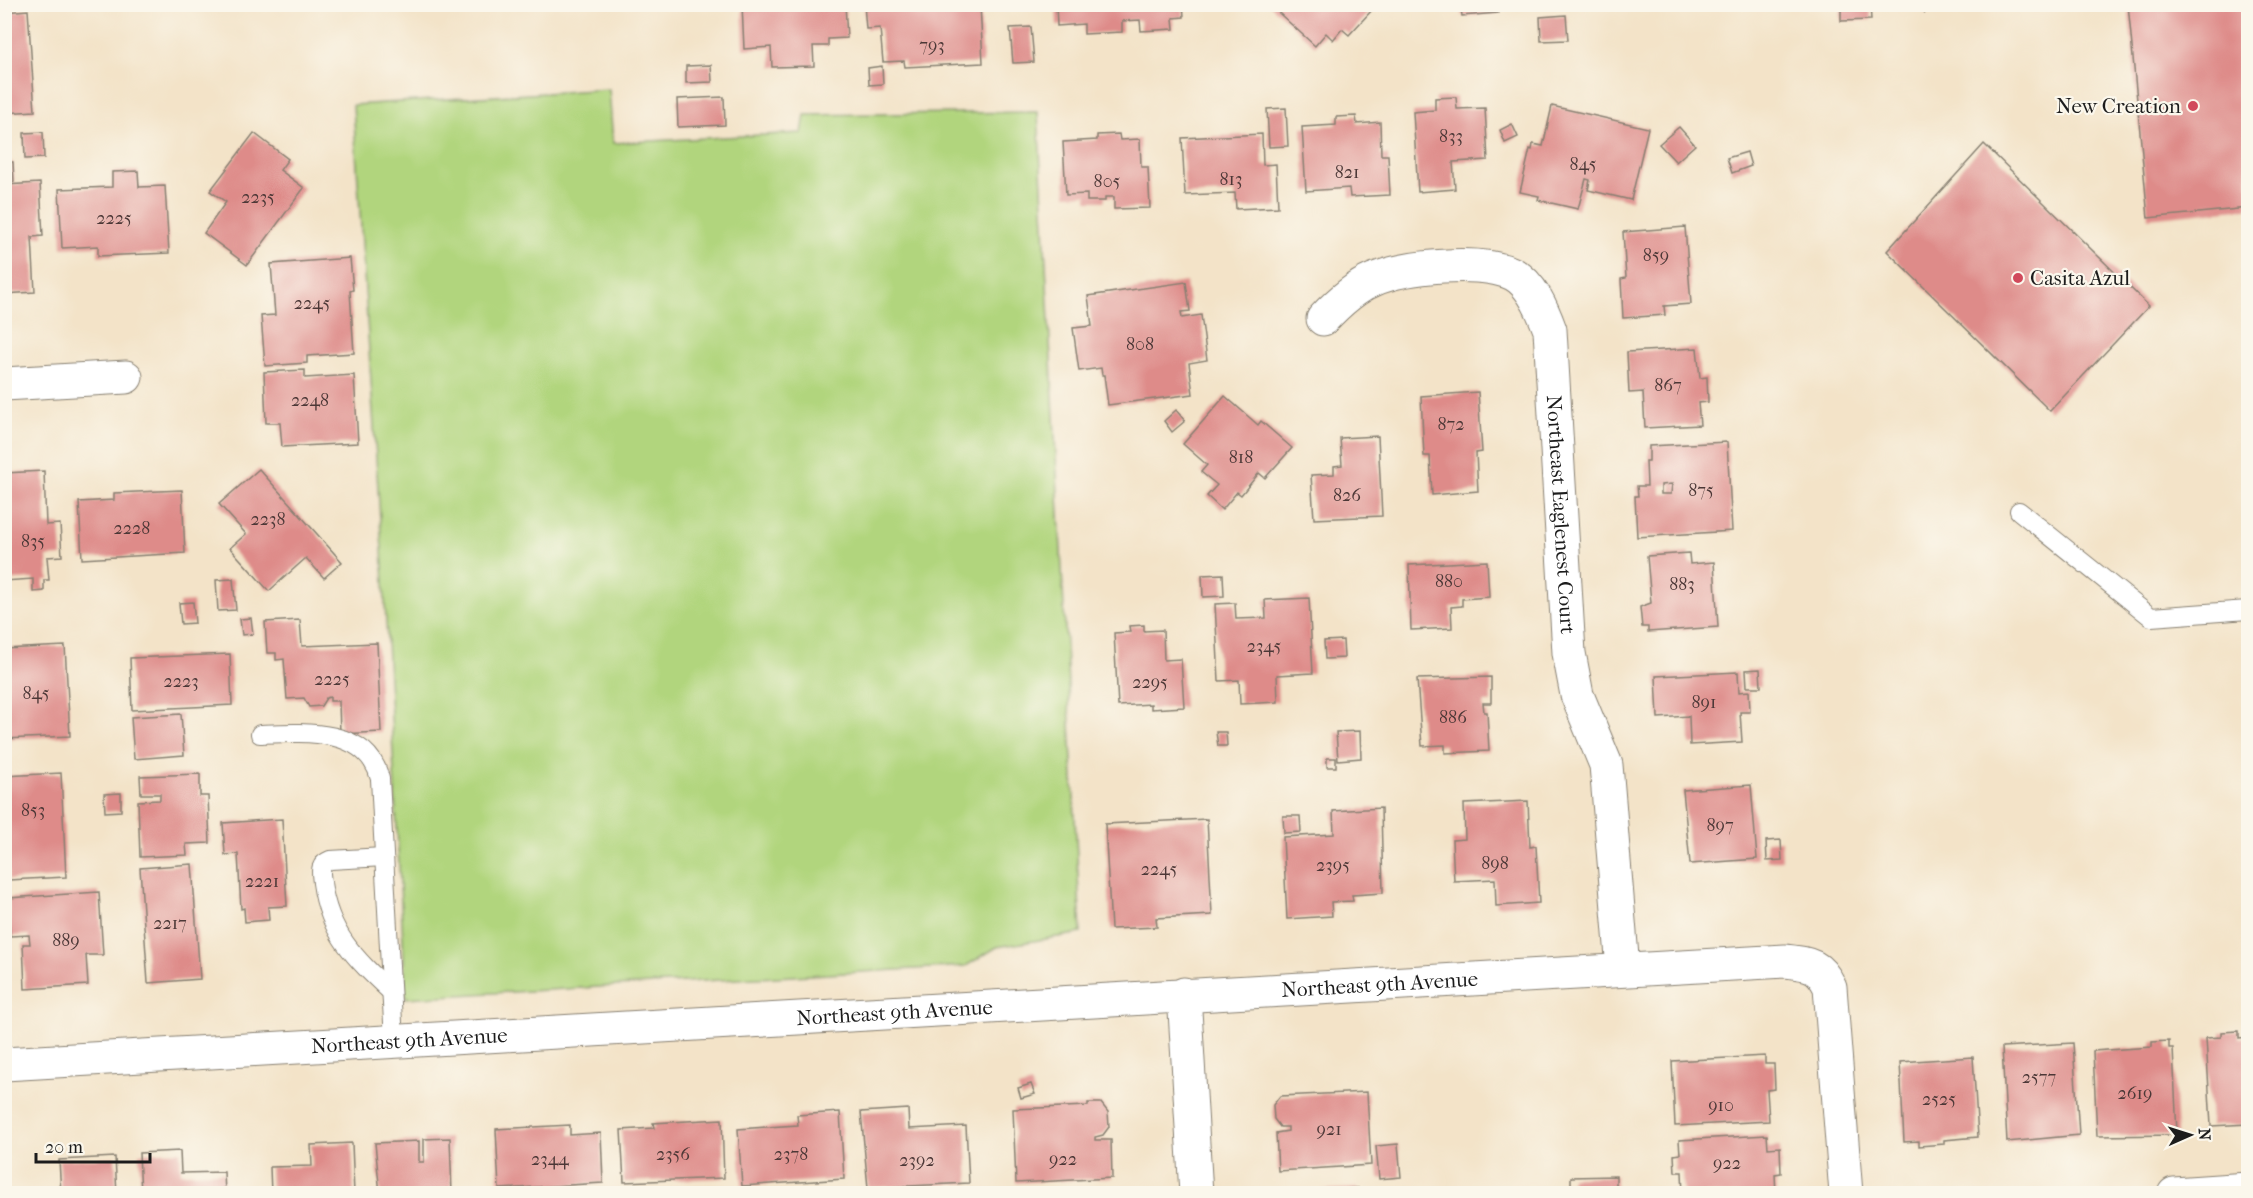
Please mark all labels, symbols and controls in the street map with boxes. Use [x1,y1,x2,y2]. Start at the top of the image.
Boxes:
house number: 793 [919,35,945,56]
place label: New Creation [2056,94,2181,118]
marker: New Creation [2186,99,2200,113]
house number: 833 [1439,126,1463,147]
house number: 845 [1570,154,1597,175]
house number: 821 [1335,162,1359,183]
house number: 813 [1220,169,1242,190]
house number: 805 [1094,171,1121,192]
house number: 2235 [241,187,275,208]
house number: 2225 [96,208,132,229]
house number: 859 [1643,245,1669,266]
place label: Casita Azul [2030,266,2130,290]
marker: Casita Azul [2011,271,2025,285]
house number: 2245 [294,293,330,314]
house number: 808 [1126,334,1154,355]
house number: 867 [1654,375,1682,396]
house number: 2248 [291,390,329,411]
street label: Northeast Eaglenest Court [1542,395,1580,635]
house number: 872 [1438,414,1464,435]
house number: 818 [1229,447,1253,468]
house number: 875 [1688,480,1714,501]
house number: 826 [1333,485,1361,506]
house number: 2238 [251,509,285,530]
house number: 2228 [114,518,150,539]
house number: 835 [21,531,45,552]
house number: 880 [1435,571,1463,592]
house number: 883 [1669,574,1695,595]
house number: 2345 [1247,636,1282,657]
house number: 2225 [314,669,350,690]
house number: 2223 [163,671,199,692]
house number: 2295 [1132,672,1168,693]
house number: 845 [23,683,50,704]
house number: 891 [1692,692,1716,713]
house number: 886 [1439,707,1467,728]
house number: 853 [21,800,45,821]
house number: 897 [1706,815,1734,836]
house number: 898 [1481,853,1509,874]
house number: 2395 [1316,855,1350,876]
house number: 2245 [1141,859,1177,880]
house number: 2221 [245,871,279,892]
house number: 2217 [153,913,187,934]
house number: 889 [52,930,80,951]
street label: Northeast 9th Avenue [1281,967,1479,1002]
street label: Northeast 9th Avenue [796,995,993,1030]
street label: Northeast 9th Avenue [310,1023,508,1058]
house number: 2577 [2022,1067,2057,1088]
house number: 2619 [2118,1083,2152,1104]
house number: 2525 [1922,1089,1956,1110]
house number: 910 [1708,1095,1734,1116]
north arrow [2160,1105,2220,1165]
house number: 921 [1316,1119,1342,1140]
scale bar [36,1126,150,1164]
text: N [2195,1128,2214,1142]
text: 20 m [45,1137,83,1158]
house number: 2356 [656,1144,690,1165]
house number: 2378 [774,1144,808,1165]
house number: 2344 [531,1149,569,1170]
house number: 922 [1049,1149,1077,1170]
house number: 2392 [899,1150,935,1171]
house number: 922 [1713,1153,1741,1174]

